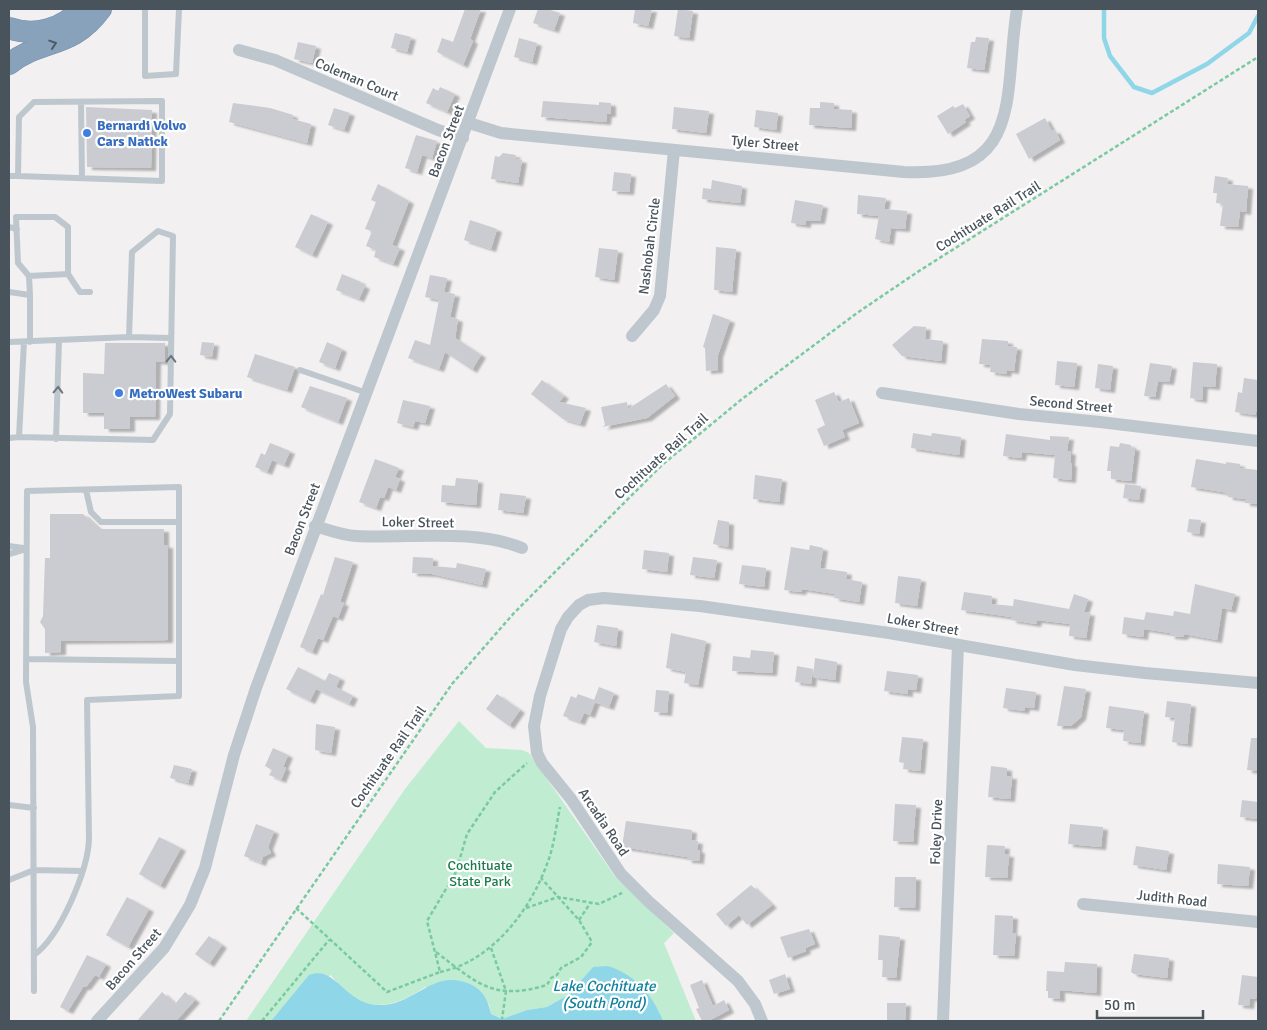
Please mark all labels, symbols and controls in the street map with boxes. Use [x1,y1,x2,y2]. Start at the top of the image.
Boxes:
one-way arrow [48,40,57,50]
street label: Coleman Court [312,54,401,105]
street label: Bacon Street [425,102,468,180]
place label: Bernardi Volvo Cars Natick [97,117,186,150]
marker: Bernardi Volvo Cars Natick [81,127,93,139]
street label: Tyler Street [730,132,800,155]
street label: Cochituate Rail Trail [933,177,1044,256]
street label: Nashobah Circle [635,197,664,295]
one-way arrow [166,355,176,362]
place label: MetroWest Subaru [129,385,243,402]
one-way arrow [52,386,63,394]
marker: MetroWest Subaru [113,387,125,399]
street label: Second Street [1029,392,1113,417]
street label: Cochituate Rail Trail [611,410,712,503]
street label: Bacon Street [281,480,324,558]
street label: Loker Street [382,513,455,532]
street label: Loker Street [886,610,960,639]
street label: Cochituate Rail Trail [347,703,430,812]
street label: Arcadia Road [575,785,633,860]
street label: Foley Drive [927,799,946,865]
park label: Cochituate State Park [448,857,512,890]
street label: Judith Road [1136,886,1208,911]
street label: Bacon Street [102,925,165,994]
water label: Lake Cochituate (South Pond) [553,977,657,1012]
scale bar [1097,988,1203,1020]
text: 50 m [1104,996,1135,1014]

